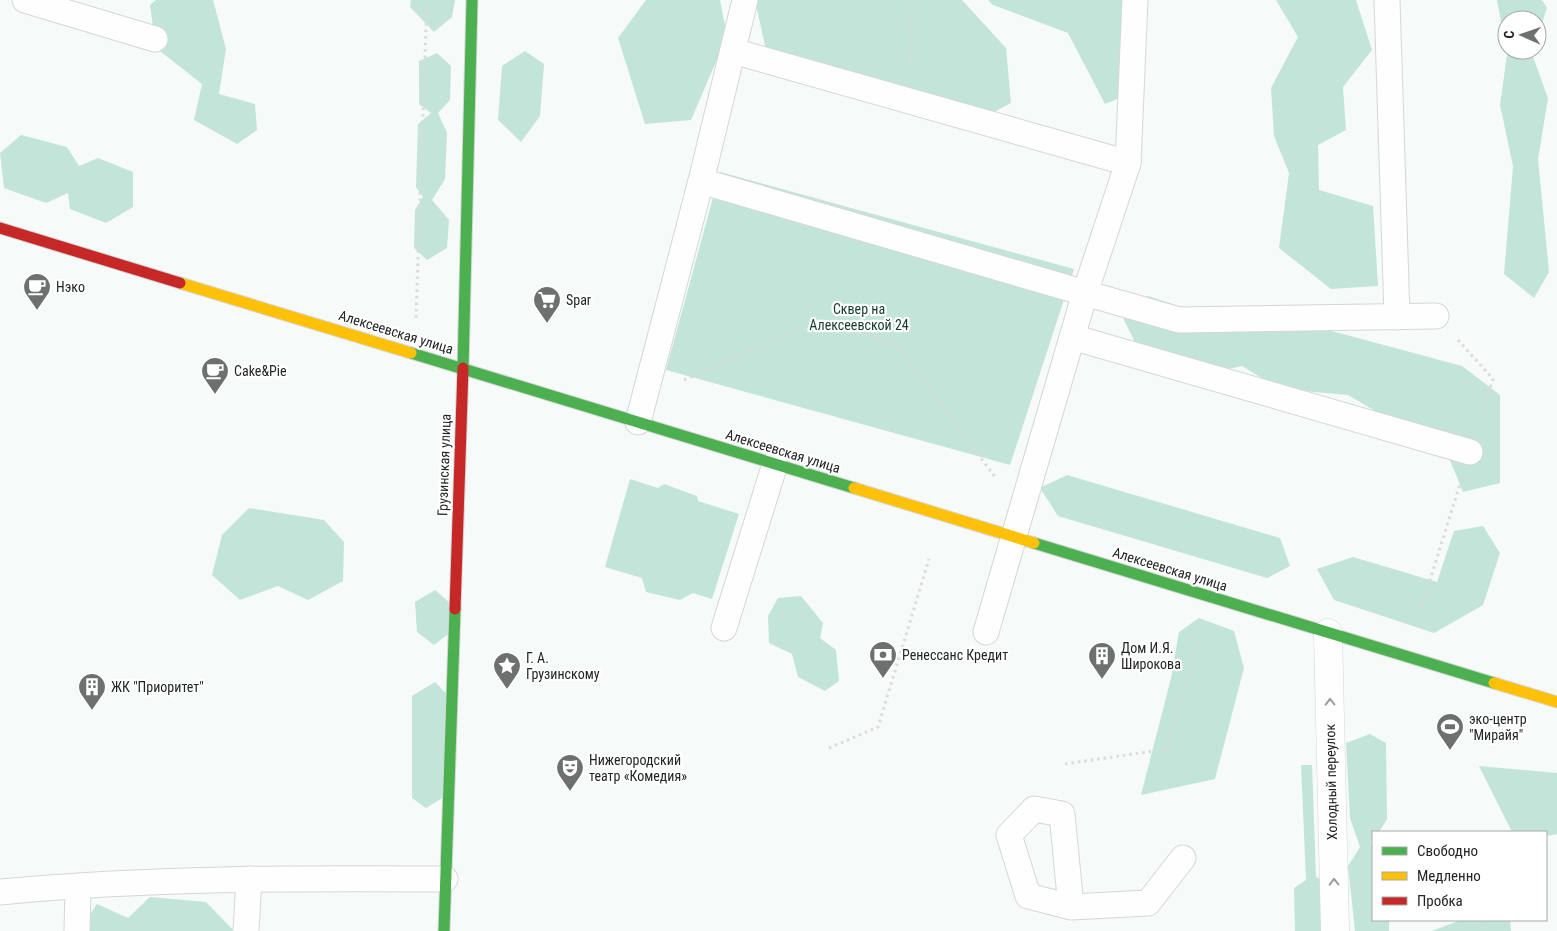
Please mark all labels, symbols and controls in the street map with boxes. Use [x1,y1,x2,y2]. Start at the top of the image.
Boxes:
north arrow [1497,10,1547,60]
text: С [1501,30,1517,39]
cafe icon: Нэко [22,272,52,311]
place label: Нэко [56,279,85,295]
supermarket icon: Spar [532,285,562,324]
place label: Spar [566,292,591,308]
park label: Сквер на Алексеевской 24 [809,301,909,333]
street label: Алексеевская улица [337,307,455,357]
cafe icon: Cake&Pie [200,356,230,395]
place label: Cake&Pie [234,363,287,379]
street label: Грузинская улица [434,414,454,516]
street label: Алексеевская улица [724,426,842,476]
street label: Алексеевская улица [1111,544,1229,594]
bank icon: Ренессанс Кредит [868,640,898,679]
place label: Дом И.Я. Широкова [1121,640,1181,672]
building icon: Дом И.Я. Широкова [1087,641,1117,680]
place label: Ренессанс Кредит [902,647,1008,663]
place label: Г. А. Грузинскому [526,650,600,682]
place icon: Г. А. Грузинскому [492,651,522,690]
building icon: ЖК "Приоритет" [77,672,107,711]
place label: ЖК "Приоритет" [111,679,204,695]
one-way arrow [1324,698,1335,706]
place label: эко-центр "Мирайя" [1469,711,1527,743]
sports icon: эко-центр "Мирайя" [1435,712,1465,751]
street label: Холодный переулок [1322,724,1340,840]
place label: Нижегородский театр «Комедия» [589,752,687,784]
theatre icon: Нижегородский театр «Комедия» [555,753,585,792]
legend [1372,831,1547,921]
text: Свободно [1417,842,1478,860]
text: Медленно [1417,867,1481,885]
one-way arrow [1329,878,1339,886]
text: Пробка [1417,892,1463,910]

